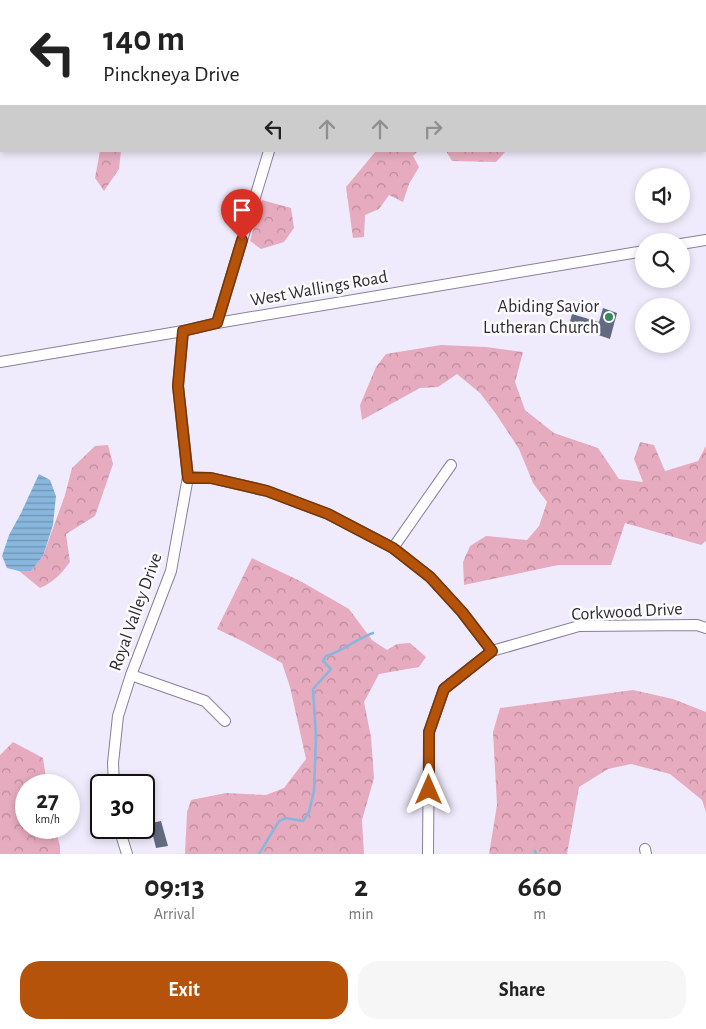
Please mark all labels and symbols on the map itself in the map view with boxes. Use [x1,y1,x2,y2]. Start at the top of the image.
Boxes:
pin [221,189,263,240]
street label: West Wallings Road [249,268,389,310]
place label: Abiding Savior Lutheran Church [483,298,599,337]
marker: Abiding Savior Lutheran Church [603,311,615,323]
street label: Royal Valley Drive [106,551,166,673]
street label: Corkwood Drive [571,600,683,624]
position arrow [402,763,454,815]
speed limit sign: 30 [90,774,155,839]

